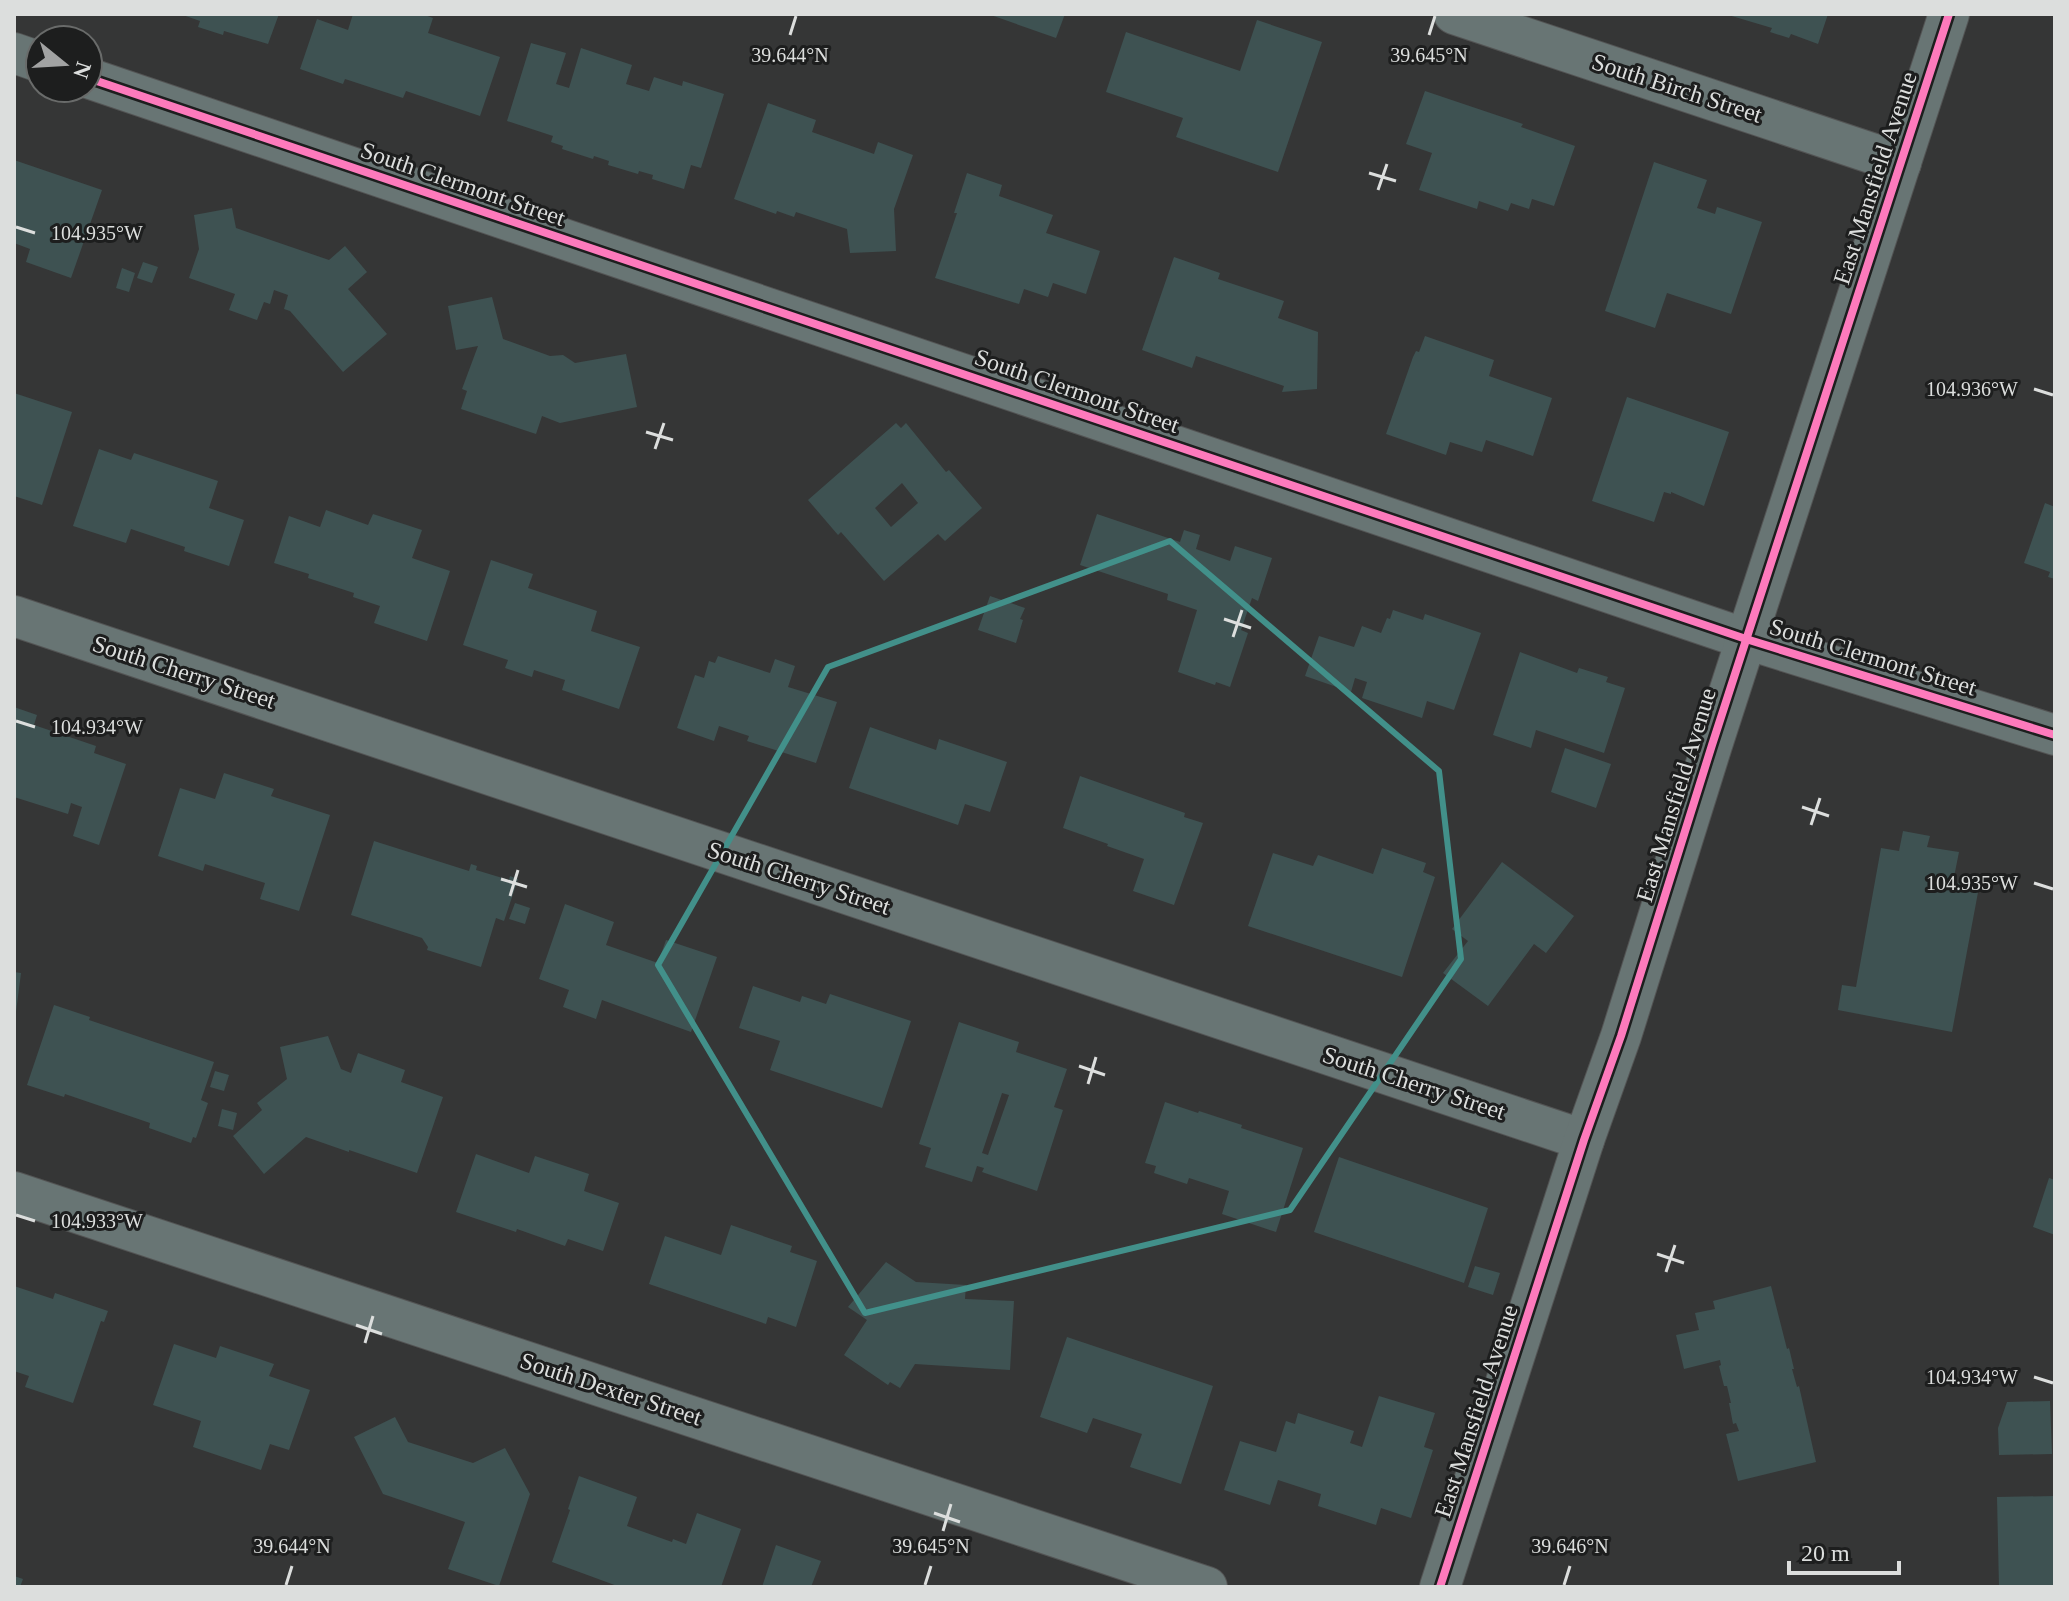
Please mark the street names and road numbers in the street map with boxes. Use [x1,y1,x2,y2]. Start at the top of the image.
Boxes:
street label: South Birch Street [1589,48,1766,128]
street label: East Mansfield Avenue [1828,68,1922,288]
street label: South Clermont Street [357,137,569,231]
street label: South Clermont Street [971,344,1183,438]
street label: South Clermont Street [1767,613,1980,701]
street label: South Cherry Street [89,630,279,714]
street label: East Mansfield Avenue [1631,685,1721,905]
street label: South Cherry Street [704,836,894,920]
street label: South Cherry Street [1319,1041,1509,1125]
street label: East Mansfield Avenue [1429,1301,1523,1521]
street label: South Dexter Street [517,1347,705,1431]

